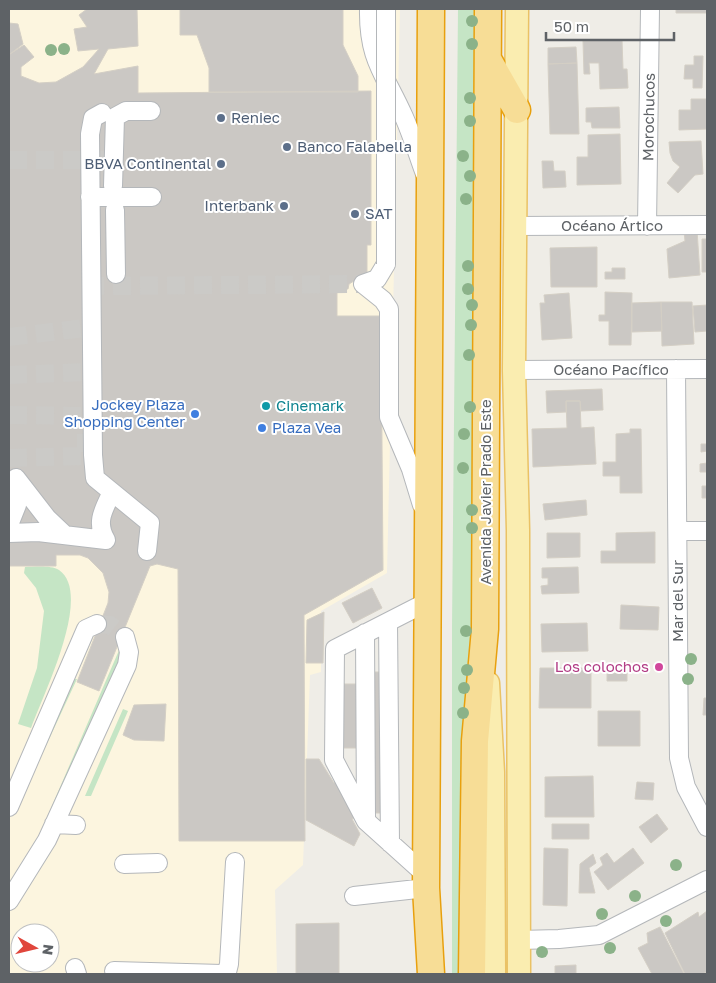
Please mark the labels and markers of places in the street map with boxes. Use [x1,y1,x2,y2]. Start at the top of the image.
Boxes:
place label: Reniec [231,108,280,126]
marker: Reniec [215,112,227,124]
place label: Banco Falabella [297,137,412,155]
marker: Banco Falabella [281,141,293,153]
place label: BBVA Continental [84,154,211,172]
marker: BBVA Continental [215,158,227,170]
place label: Interbank [204,196,275,214]
marker: Interbank [278,200,290,212]
place label: SAT [365,204,393,222]
marker: SAT [349,208,361,220]
place label: Jockey Plaza Shopping Center [64,395,185,430]
place label: Cinemark [276,396,345,414]
marker: Cinemark [260,400,272,412]
marker: Jockey Plaza Shopping Center [189,408,201,420]
place label: Plaza Vea [272,418,341,436]
marker: Plaza Vea [256,422,268,434]
place label: Los colochos [555,657,649,675]
marker: Los colochos [653,661,665,673]

